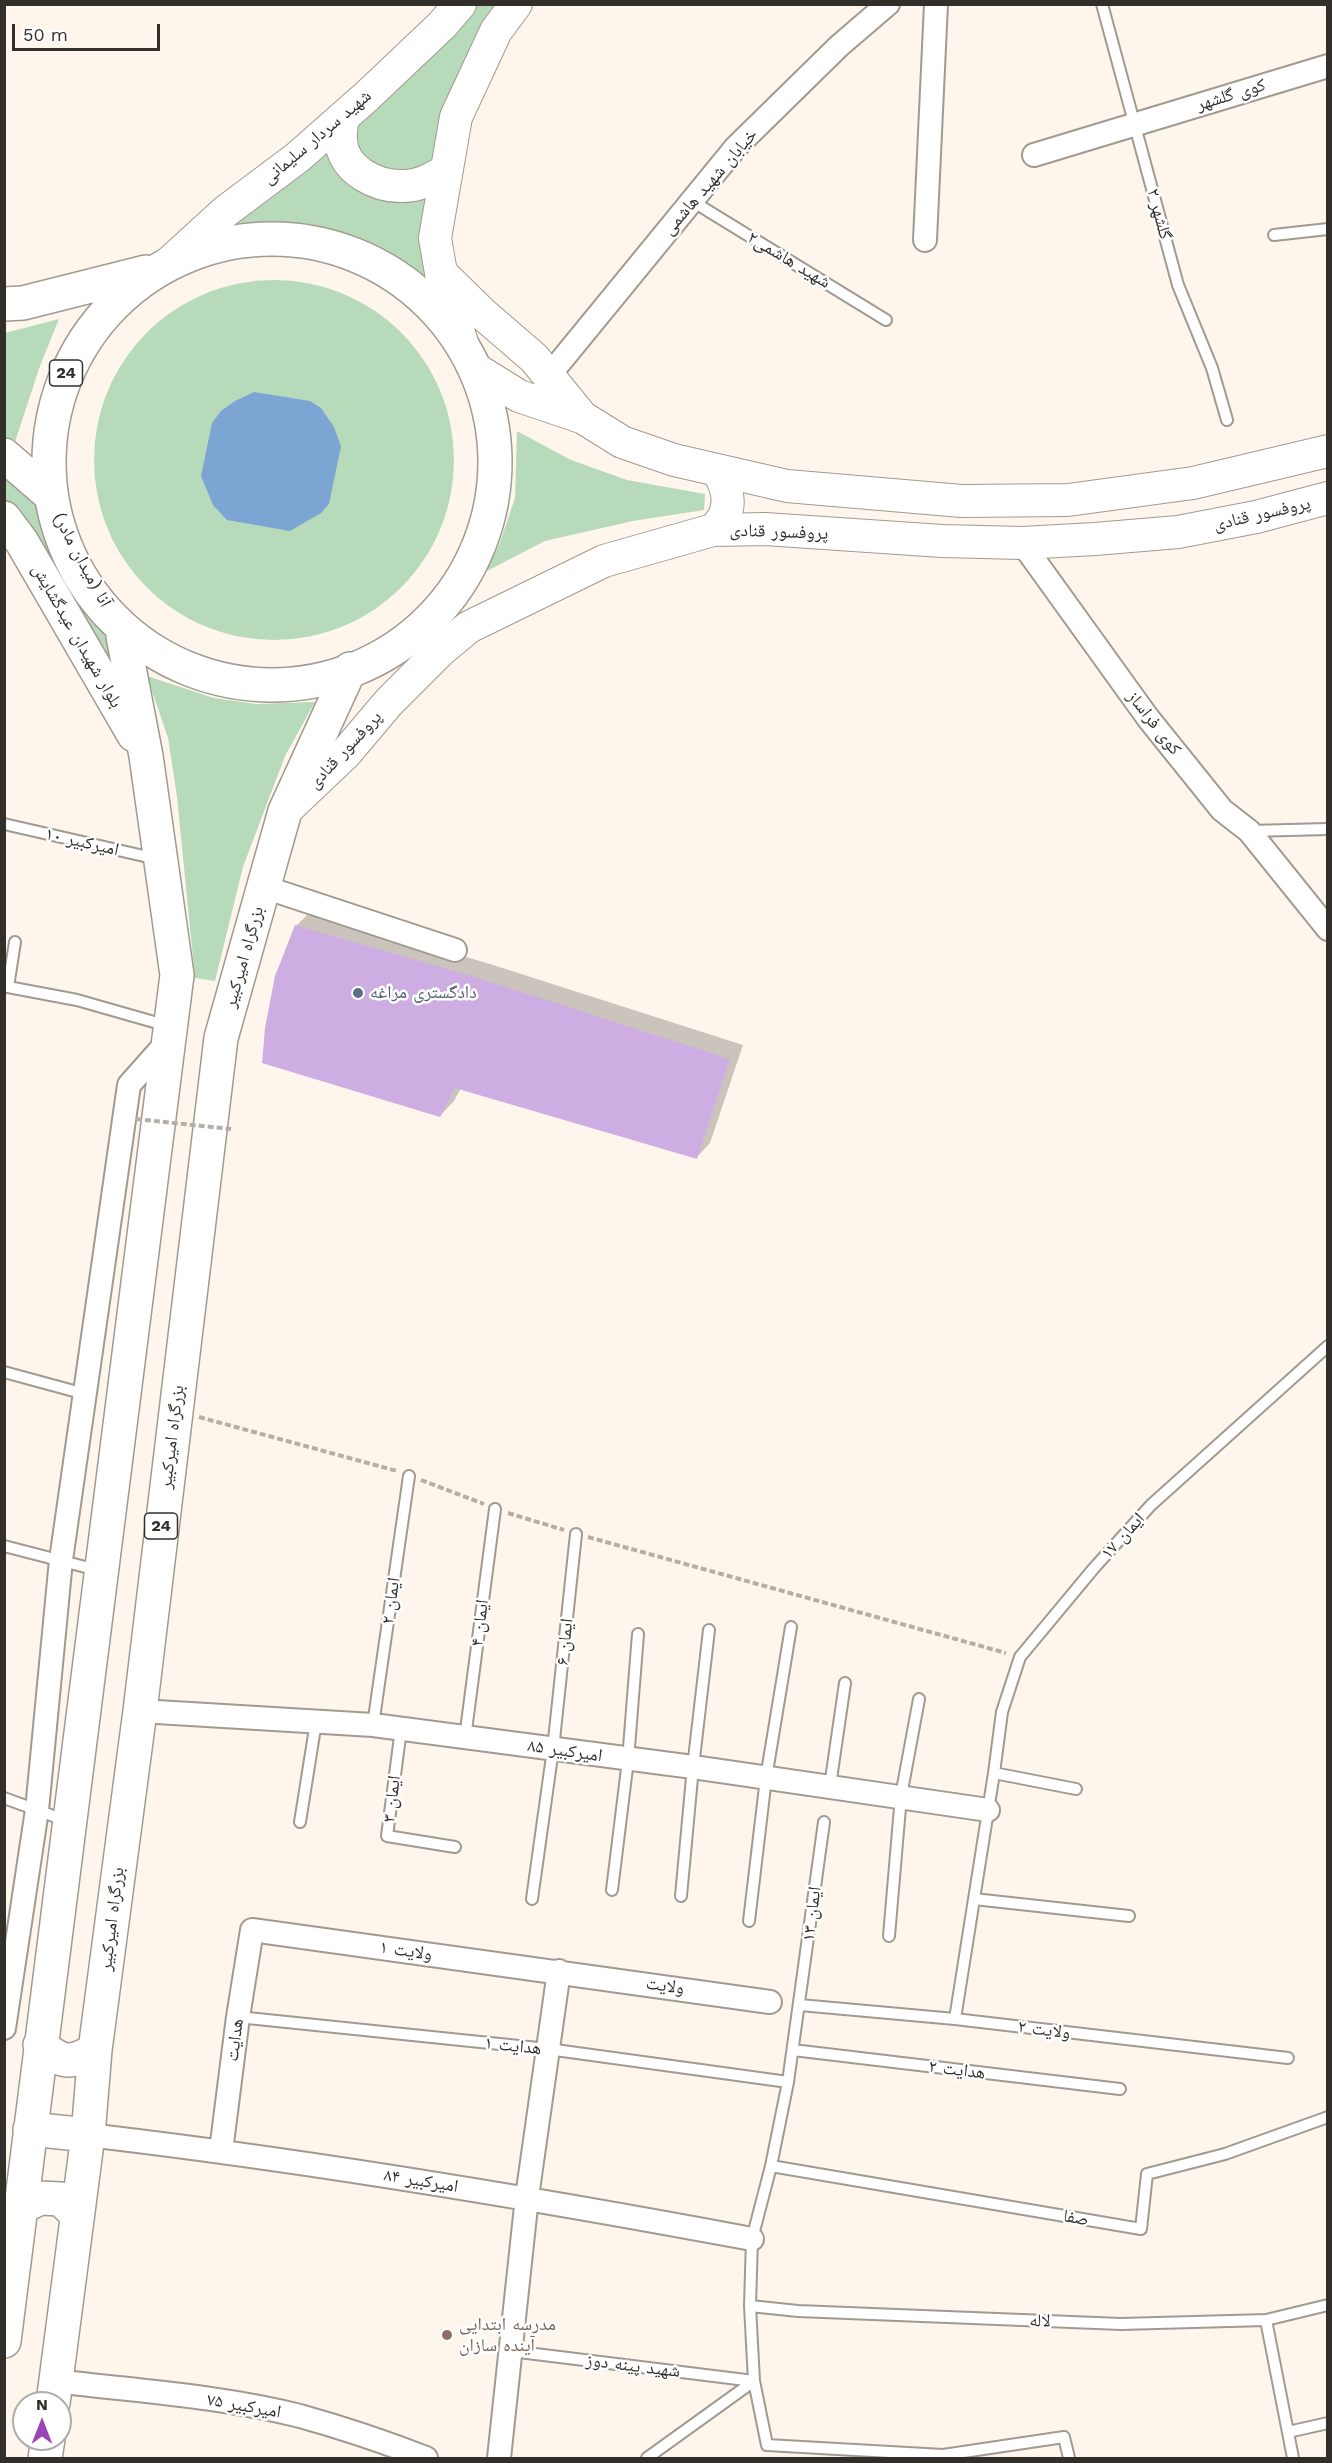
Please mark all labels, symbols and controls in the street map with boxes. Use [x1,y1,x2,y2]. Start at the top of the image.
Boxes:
scale bar [15,12,164,50]
text: 50 m [23,24,68,45]
street label: کوی گلشهر [1194,74,1268,116]
street label: شهید سردار سلیمانی [258,85,376,189]
street label: خیابان شهید هاشمی [658,124,762,240]
street label: گلشهر ۲ [1142,186,1176,242]
street label: شهید هاشمی۲ [743,227,835,293]
road number: 24 [50,360,82,386]
street label: پروفسور قنادی [1211,492,1313,536]
street label: آنا (میدان مادر) [48,509,116,611]
street label: پروفسور قنادی [729,519,829,545]
street label: بلوار شهیدان عیدگشایش [27,560,127,712]
street label: کوی فراساز [1122,687,1186,759]
street label: پروفسور قنادی [303,706,387,794]
street label: امیرکبیر ۱۰ [43,823,121,861]
street label: بزرگراه امیرکبیر [219,904,269,1010]
place label: دادگستری مراغه [370,982,477,1004]
marker: دادگستری مراغه [351,986,365,1000]
street label: بزرگراه امیرکبیر [155,1384,189,1490]
street label: ایمان ۱۷ [1096,1508,1150,1564]
road number: 24 [144,1513,178,1539]
street label: ایمان ۲ [377,1576,405,1626]
street label: ایمان ۴ [466,1598,494,1648]
street label: ایمان ۶ [552,1617,578,1667]
street label: امیرکبیر ۸۵ [526,1735,604,1767]
street label: ایمان ۳ [378,1774,406,1824]
street label: بزرگراه امیرکبیر [95,1866,129,1972]
street label: ایمان ۱۳ [798,1885,826,1943]
street label: ولایت ۱ [378,1937,434,1965]
street label: ولایت [644,1973,686,1999]
street label: ولایت ۲ [1016,2016,1072,2044]
street label: هدایت [222,2017,248,2063]
street label: هدایت ۱ [483,2032,543,2060]
street label: هدایت ۲ [927,2056,987,2084]
street label: امیرکبیر ۸۴ [382,2164,460,2198]
street label: صفا [1061,2205,1091,2231]
street label: لاله [1029,2310,1051,2332]
place label: مدرسه ابتدایی آینده سازان [459,2314,556,2356]
marker: مدرسه ابتدایی آینده سازان [440,2328,454,2342]
street label: شهید پینه دوز [585,2350,681,2382]
street label: امیرکبیر ۷۵ [205,2389,283,2423]
north arrow [12,2391,72,2451]
text: N [36,2395,48,2414]

